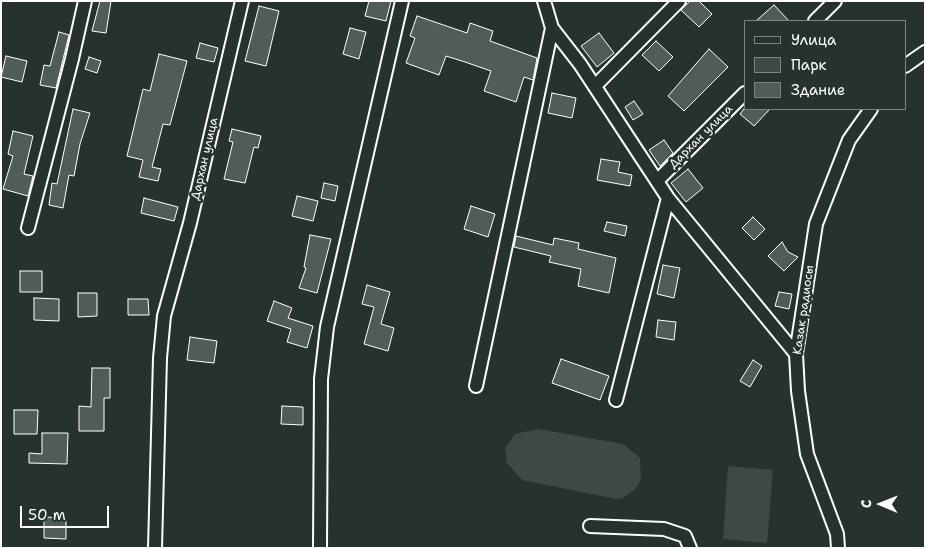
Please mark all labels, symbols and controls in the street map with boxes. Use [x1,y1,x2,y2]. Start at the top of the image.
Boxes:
legend [744,20,906,110]
text: Улица [791,30,836,50]
text: Парк [791,55,827,75]
text: Здание [791,80,845,100]
street label: Дархан улица [666,102,736,172]
street label: Дархан улица [189,116,221,202]
street label: Казак радиосы [791,264,817,356]
north arrow [856,479,906,529]
scale bar [22,496,111,528]
text: С [857,499,875,508]
text: 50 m [28,505,66,525]

